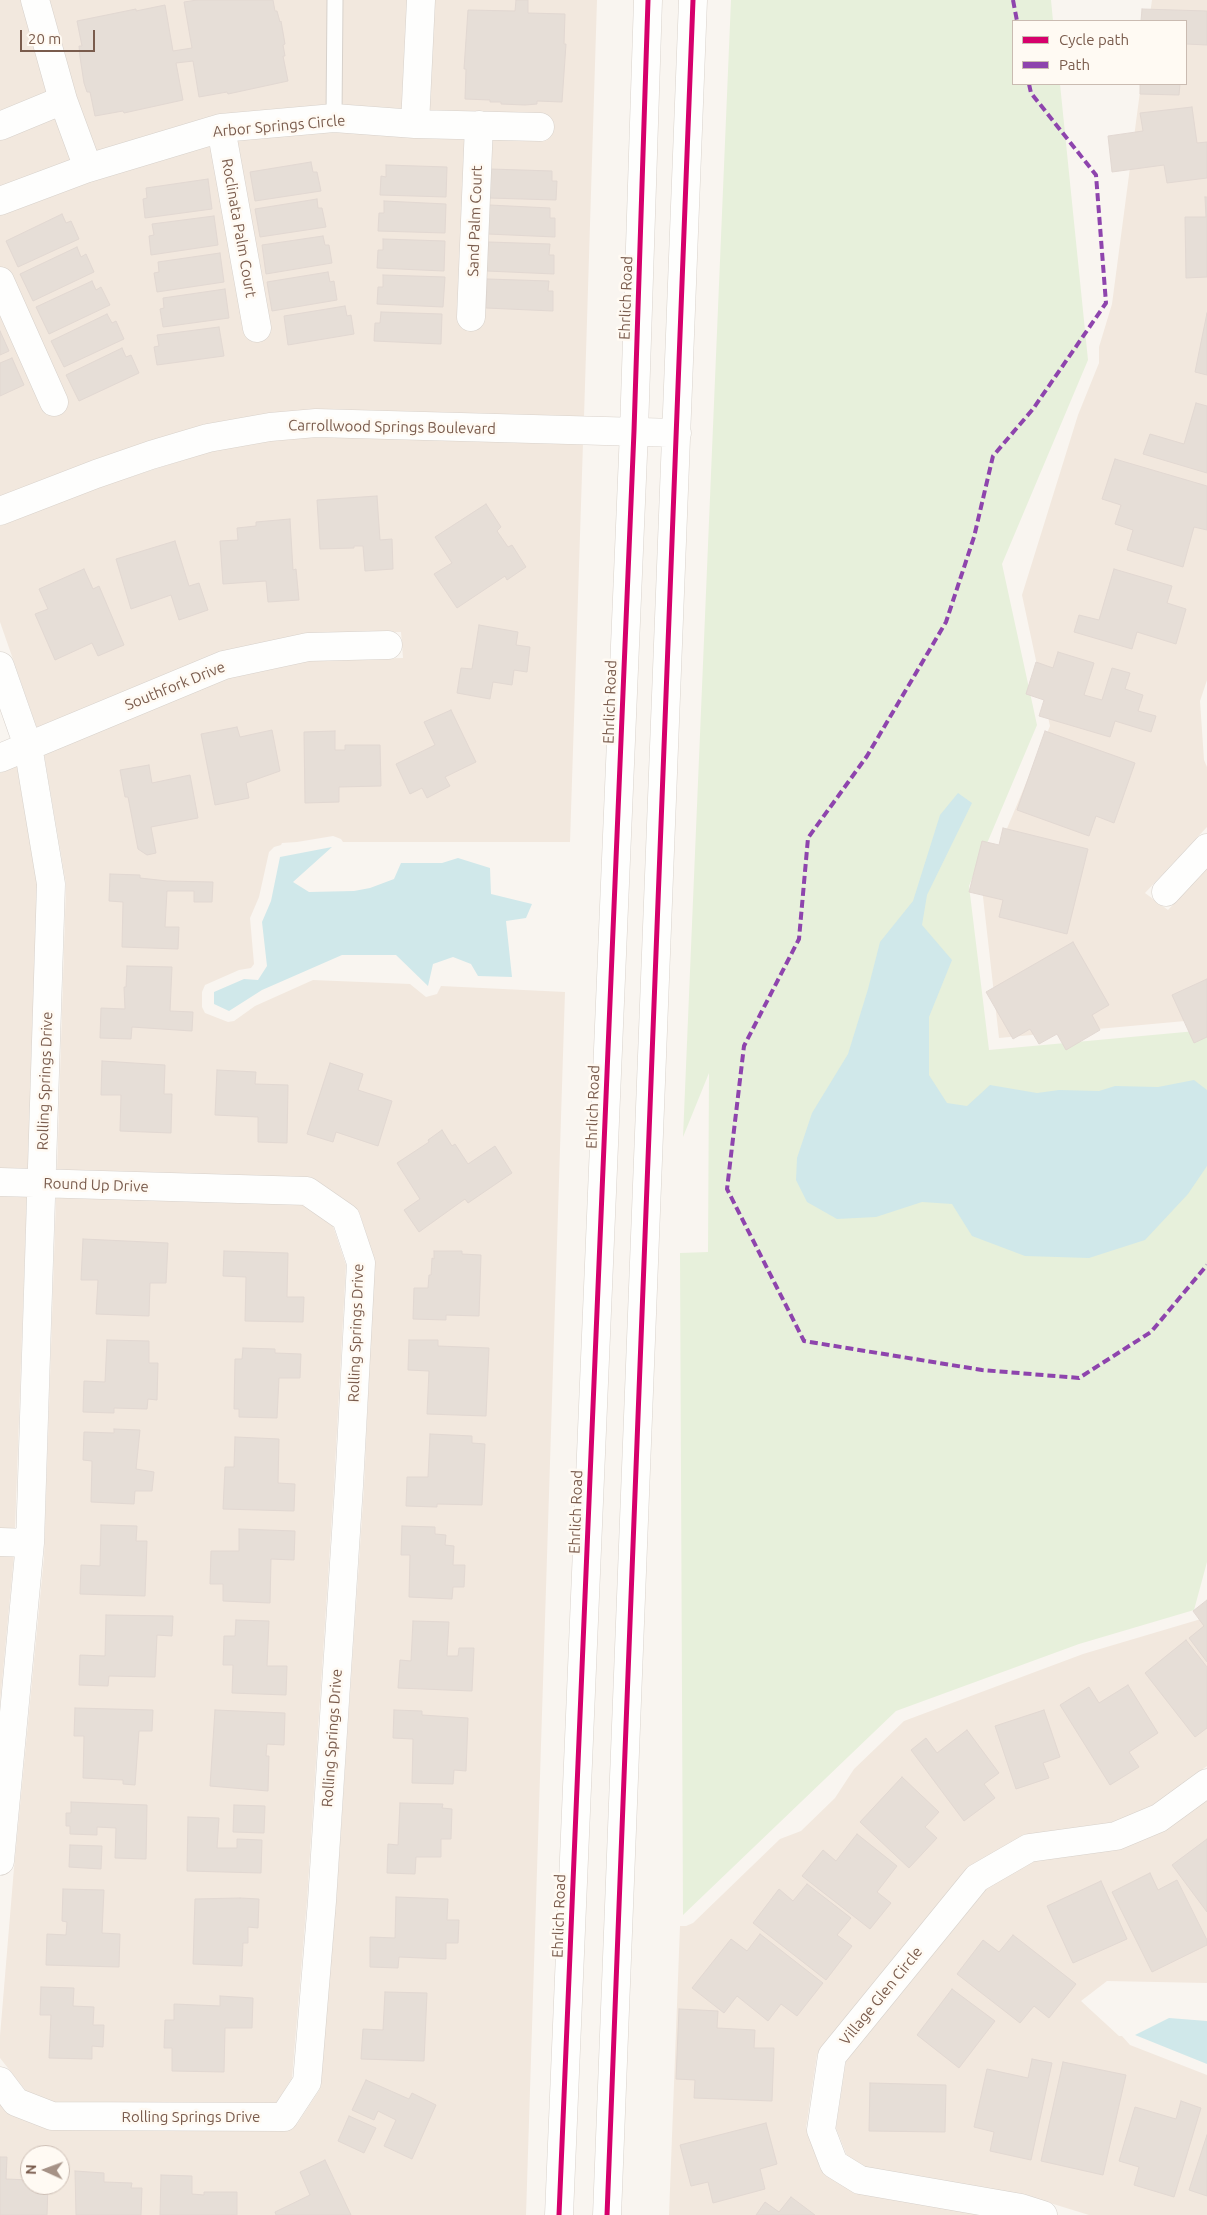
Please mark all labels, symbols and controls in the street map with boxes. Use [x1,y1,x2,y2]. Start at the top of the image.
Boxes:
scale bar [22,20,98,52]
legend [1012,20,1187,85]
text: 20 m [28,30,61,47]
text: Cycle path [1059,31,1129,48]
text: Path [1059,56,1090,73]
street label: Arbor Springs Circle [212,111,346,141]
street label: Roclinata Palm Court [218,157,260,299]
street label: Sand Palm Court [464,165,486,277]
street label: Ehrlich Road [616,256,636,340]
street label: Carrollwood Springs Boulevard [288,416,496,438]
street label: Southfork Drive [122,658,228,714]
street label: Ehrlich Road [600,660,620,744]
street label: Rolling Springs Drive [34,1011,56,1151]
street label: Ehrlich Road [583,1065,603,1149]
street label: Round Up Drive [43,1174,149,1196]
street label: Rolling Springs Drive [345,1263,367,1403]
street label: Ehrlich Road [566,1470,586,1554]
street label: Rolling Springs Drive [318,1668,346,1808]
street label: Ehrlich Road [549,1874,569,1958]
street label: Village Glen Circle [836,1943,926,2049]
street label: Rolling Springs Drive [122,2108,260,2126]
north arrow [20,2145,70,2195]
text: N [23,2164,39,2175]

